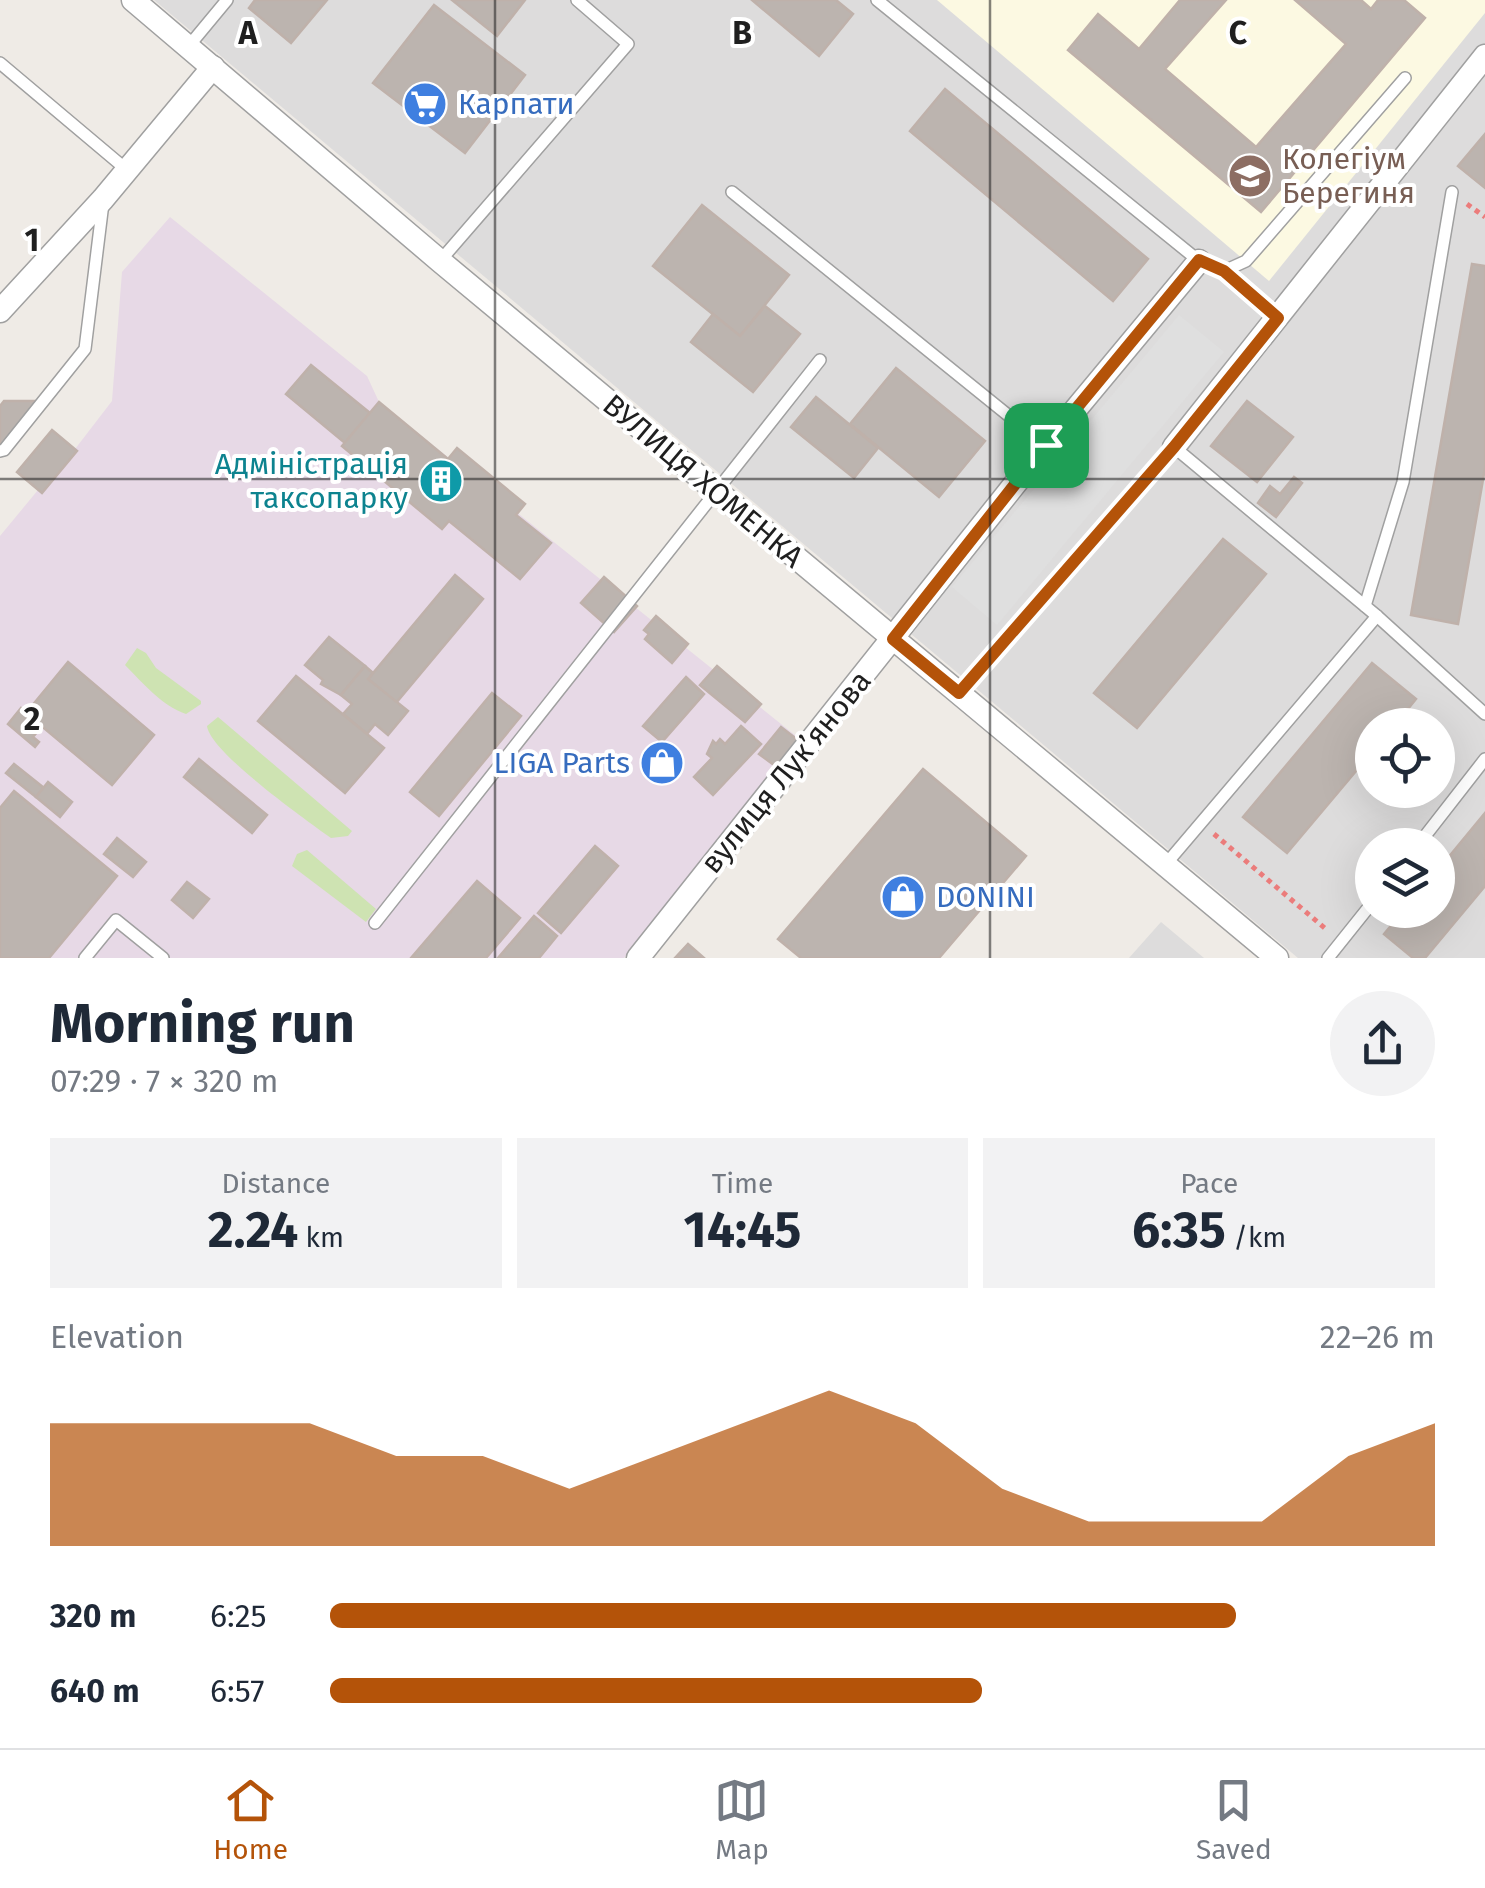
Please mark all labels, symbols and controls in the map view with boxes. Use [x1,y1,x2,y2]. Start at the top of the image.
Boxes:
text: A [238,14,259,52]
text: B [732,14,752,52]
text: C [1229,14,1248,52]
supermarket icon: Карпати [402,81,448,127]
place label: Карпати [458,86,575,122]
place label: Колегіум Берегиня [1282,141,1415,211]
school or university icon: Колегіум Берегиня [1227,153,1273,199]
text: 1 [25,221,39,259]
street label: ВУЛИЦЯ ХОМЕНКА [596,387,811,576]
pin [1004,403,1089,488]
icon: arrive [1019,418,1074,473]
place label: Адміністрація таксопарку [215,446,408,516]
building icon: Адміністрація таксопарку [418,458,464,504]
street label: вулиця Лукʼянова [693,664,879,880]
text: 2 [24,700,40,738]
map controls [1355,708,1455,928]
button: locate [1355,708,1455,808]
shop icon: LIGA Parts [639,740,685,786]
place label: LIGA Parts [494,745,630,781]
button: layers [1355,828,1455,928]
shop icon: DONINI [880,874,926,920]
place label: DONINI [936,879,1035,915]
text: Morning run [50,991,355,1057]
button: share [1330,991,1435,1096]
text: 07:29 · 7 × 320 m [50,1062,278,1100]
text: Distance [222,1167,330,1200]
text: Time [712,1167,773,1200]
text: Pace [1180,1167,1238,1200]
text: 2.24 [208,1200,298,1260]
text: 14:45 [684,1200,801,1260]
text: 6:35 [1132,1200,1226,1260]
text: km [298,1221,344,1254]
text: /km [1226,1221,1286,1254]
text: Elevation [50,1318,184,1356]
text: 22–26 m [1320,1318,1435,1356]
text: 320 m [50,1597,136,1635]
text: 6:25 [210,1597,267,1635]
text: 640 m [50,1672,139,1710]
text: 6:57 [210,1672,264,1710]
tab: Home [213,1773,288,1866]
tab: Map [714,1773,769,1866]
tab: Saved [1196,1773,1272,1866]

